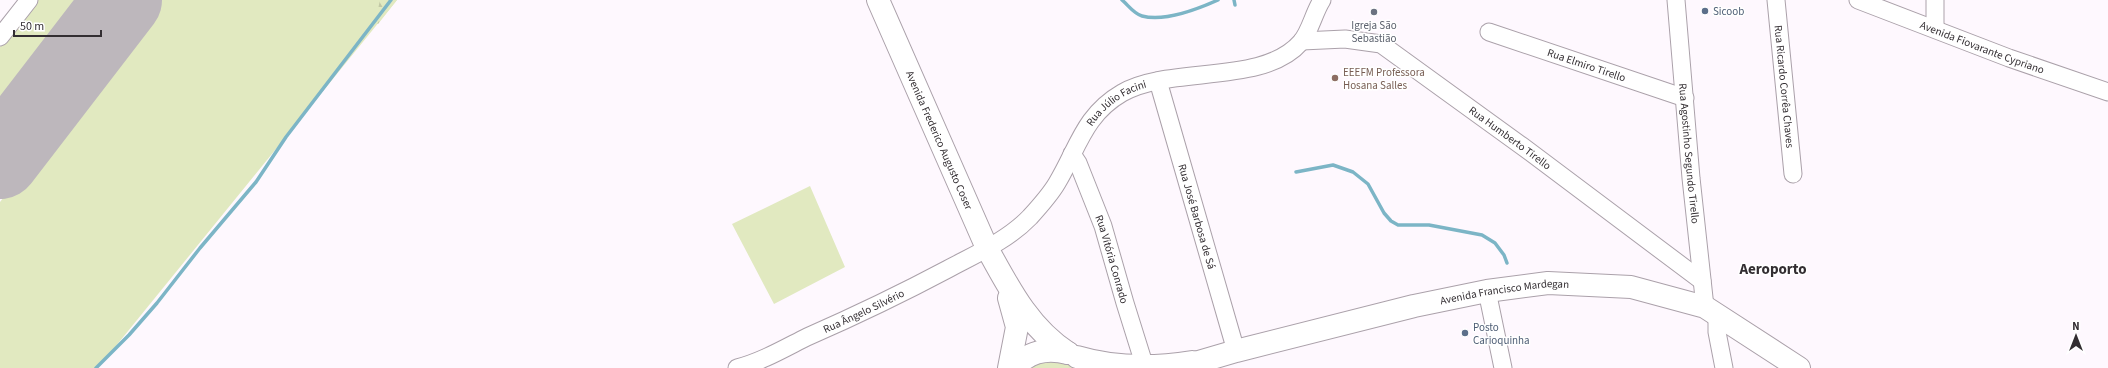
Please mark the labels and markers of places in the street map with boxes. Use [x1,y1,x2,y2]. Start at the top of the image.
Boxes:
place label: Sicoob [1713,4,1744,19]
marker: Sicoob [1700,6,1710,16]
marker: Igreja São Sebastião [1369,7,1379,17]
place label: Igreja São Sebastião [1351,18,1397,46]
place label: EEEFM Professora Hosana Salles [1343,65,1425,93]
marker: EEEFM Professora Hosana Salles [1330,73,1340,83]
place label: Posto Carioquinha [1473,320,1530,348]
marker: Posto Carioquinha [1460,328,1470,338]

